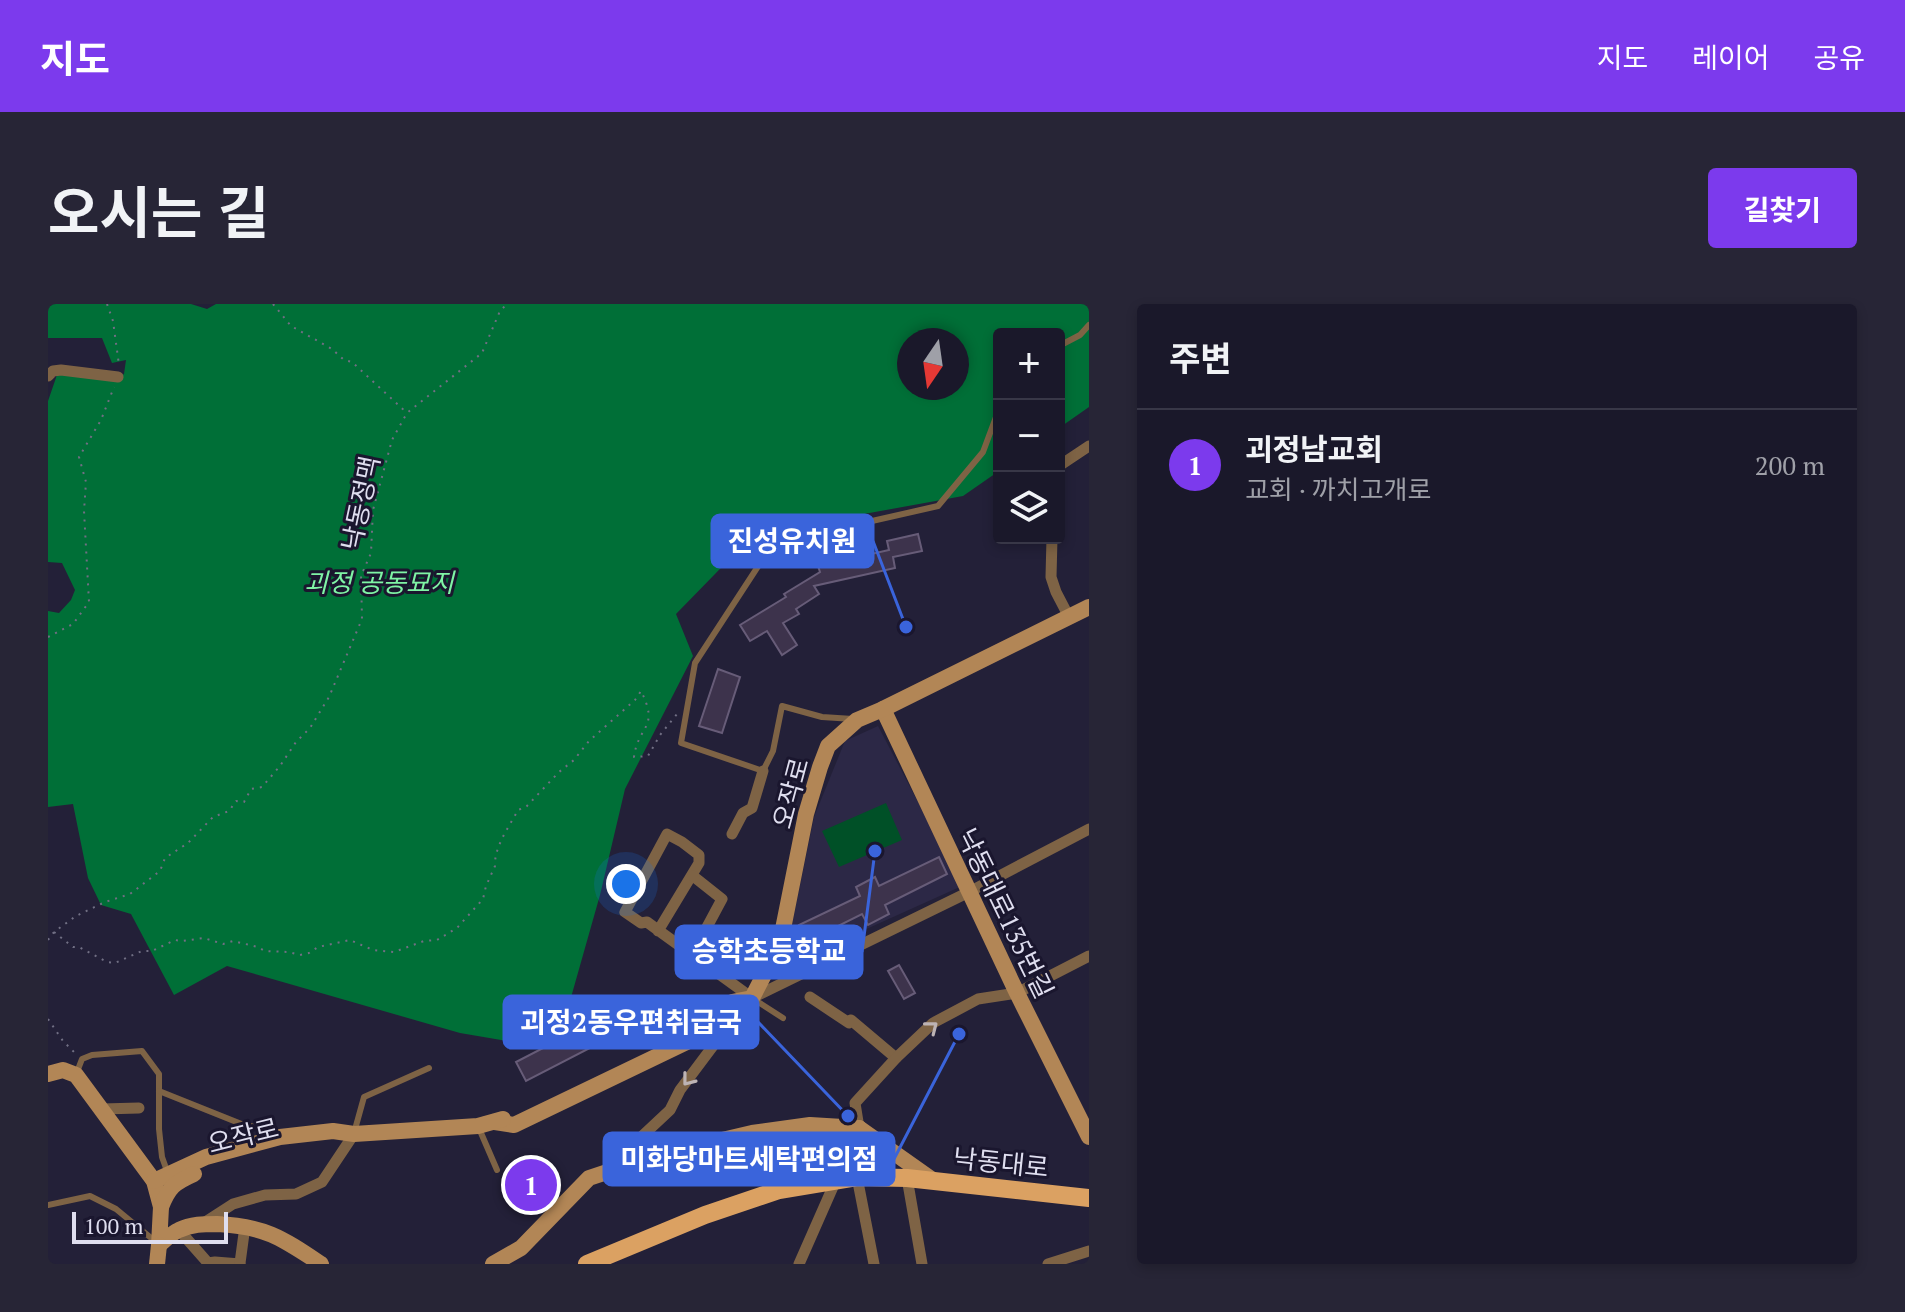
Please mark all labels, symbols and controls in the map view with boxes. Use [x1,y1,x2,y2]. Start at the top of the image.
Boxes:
text: 지도 [40,34,110,84]
text: 지도 [1597,39,1648,76]
text: 레이어 [1692,39,1769,76]
text: 공유 [1813,39,1865,76]
button: 길찾기 [1708,168,1857,248]
text: 오시는 길 [48,175,269,249]
north arrow [897,328,969,400]
map controls [993,328,1065,544]
button: + [993,328,1065,400]
text: 주변 [1169,336,1232,381]
button: − [993,400,1065,472]
text: 괴정남교회 [1245,429,1383,469]
text: 1 [1188,448,1202,482]
text: 200 m [1755,448,1825,482]
street label: 낙동정맥 [333,453,387,553]
button: layers [993,472,1065,544]
text: 교회 · 까치고개로 [1245,472,1431,506]
callout: 진성유치원 [712,515,873,567]
text: 진성유치원 [728,522,856,559]
park label: 괴정 공동묘지 [304,565,456,599]
street label: 오작로 [764,754,816,832]
street label: 낙동대로135번길 [950,822,1062,1004]
your location [606,864,646,904]
callout: 승학초등학교 [676,926,862,978]
text: 승학초등학교 [692,932,846,969]
callout: 괴정2동우편취급국 [504,996,758,1048]
text: 괴정2동우편취급국 [520,1003,742,1040]
one-way arrow [923,1022,938,1036]
one-way arrow [684,1071,698,1086]
street label: 오작로 [204,1110,282,1160]
callout: 미화당마트세탁편의점 [604,1133,894,1185]
text: 미화당마트세탁편의점 [620,1140,878,1177]
street label: 낙동대로 [952,1140,1050,1184]
pin: 1 [505,1155,557,1215]
scale bar [72,1208,228,1244]
text: 100 m [84,1211,144,1240]

